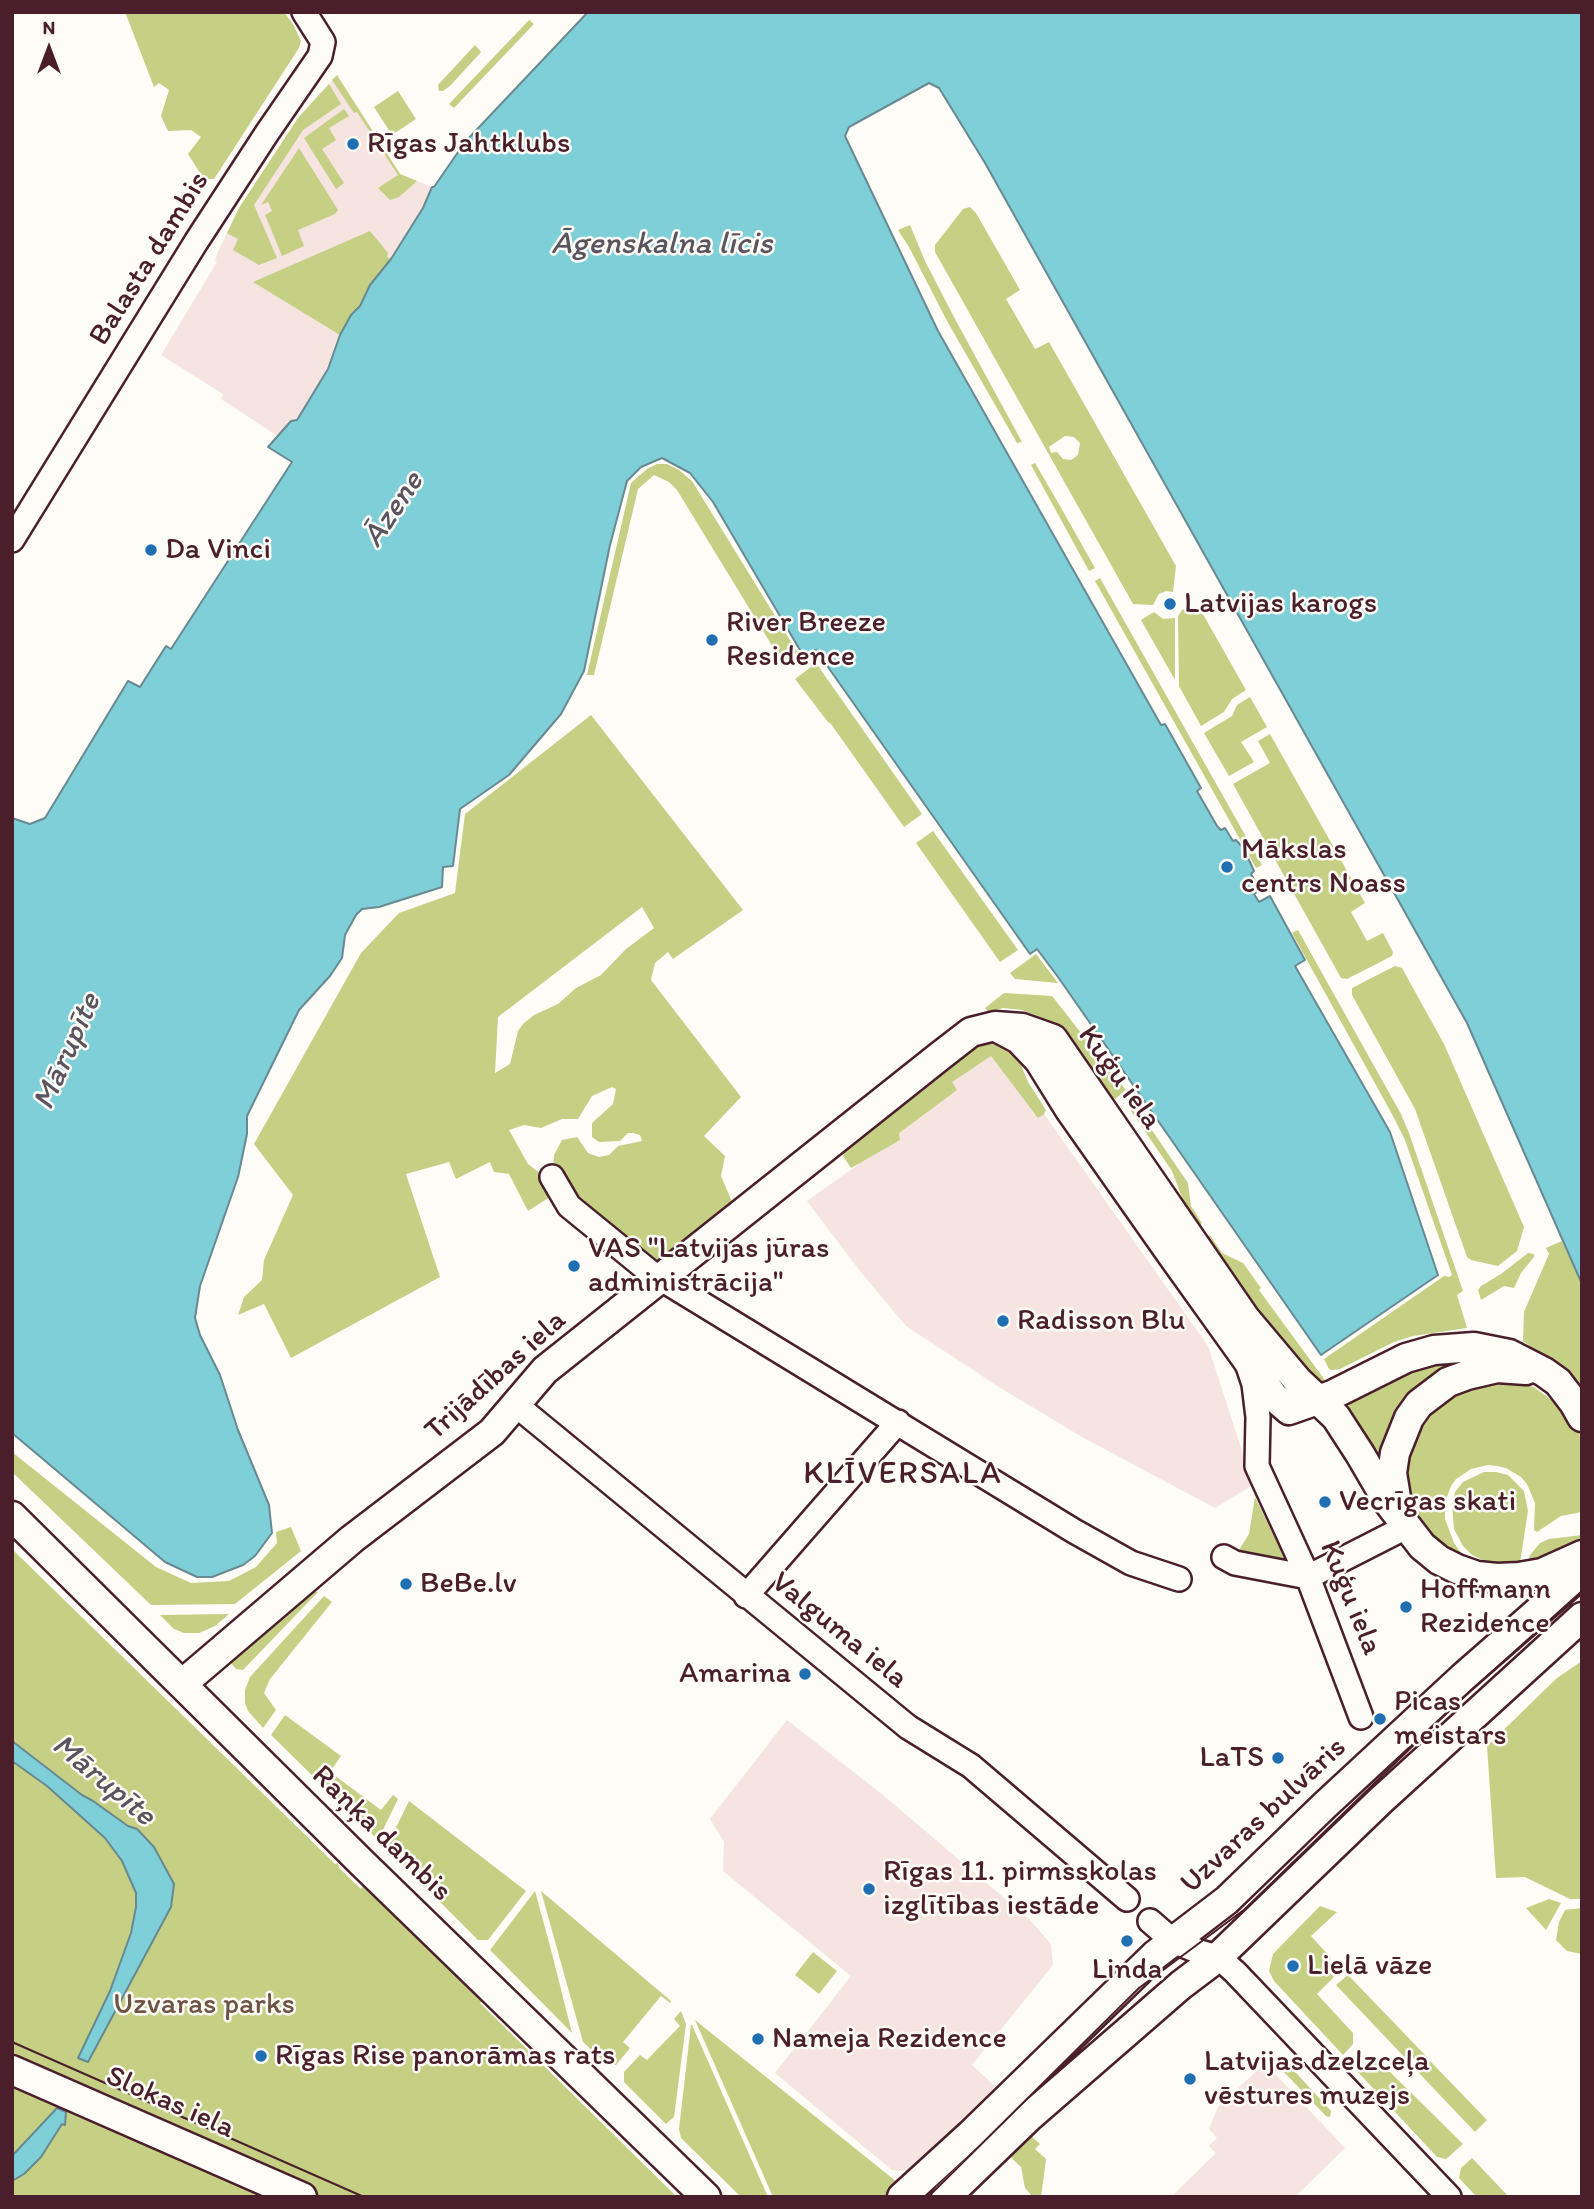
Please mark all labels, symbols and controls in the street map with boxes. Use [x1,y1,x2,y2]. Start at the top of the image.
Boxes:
north arrow [14,14,84,84]
text: N [43,16,55,39]
place label: Rīgas Jahtklubs [367,126,570,162]
marker: Rīgas Jahtklubs [345,136,361,152]
street label: Balasta dambis [82,165,218,353]
water label: Āgenskalna līcis [551,226,773,264]
water label: Āzene [355,465,433,555]
place label: Da Vinci [165,532,271,568]
marker: Da Vinci [143,542,159,558]
place label: Latvijas karogs [1184,586,1377,622]
marker: Latvijas karogs [1162,596,1178,612]
place label: River Breeze Residence [726,605,886,676]
marker: River Breeze Residence [704,632,720,648]
place label: Mākslas centrs Noass [1241,832,1406,902]
marker: Mākslas centrs Noass [1219,859,1235,875]
water label: Mārupīte [25,988,111,1116]
street label: Kuģu iela [1069,1019,1169,1137]
place label: VAS "Latvijas jūras administrācija" [588,1231,830,1302]
marker: VAS "Latvijas jūras administrācija" [566,1258,582,1274]
street label: Trijādības iela [418,1303,574,1449]
place label: Radisson Blu [1017,1303,1185,1339]
marker: Radisson Blu [995,1313,1011,1329]
district label: KLĪVERSALA [805,1456,1001,1494]
place label: Vecrīgas skati [1339,1484,1516,1520]
marker: Vecrīgas skati [1317,1494,1333,1510]
street label: Kuģu iela [1311,1536,1389,1660]
street label: Valguma iela [763,1565,915,1697]
place label: BeBe.lv [420,1566,517,1602]
place label: Hoffmann Rezidence [1420,1572,1551,1642]
marker: BeBe.lv [398,1576,414,1592]
marker: Hoffmann Rezidence [1398,1599,1414,1615]
place label: Amarina [679,1656,791,1692]
marker: Amarina [797,1666,813,1682]
place label: Picas meistars [1394,1684,1507,1754]
marker: Picas meistars [1372,1711,1388,1727]
water label: Mārupīte [43,1727,163,1835]
street label: Uzvaras bulvāris [1174,1730,1354,1902]
place label: LaTS [1200,1740,1264,1776]
marker: LaTS [1270,1750,1286,1766]
street label: Raņķa dambis [303,1758,459,1910]
place label: Rīgas 11. pirmsskolas izglītības iestāde [883,1854,1157,1924]
marker: Rīgas 11. pirmsskolas izglītības iestāde [861,1881,877,1897]
marker: Linda [1119,1933,1135,1949]
place label: Lielā vāze [1307,1948,1432,1984]
place label: Linda [1092,1952,1162,1988]
marker: Lielā vāze [1285,1958,1301,1974]
park label: Uzvaras parks [113,1987,295,2023]
place label: Nameja Rezidence [772,2021,1007,2057]
marker: Nameja Rezidence [750,2031,766,2047]
place label: Rīgas Rise panorāmas rats [275,2038,615,2074]
place label: Latvijas dzelzceļa vēstures muzejs [1204,2044,1429,2114]
marker: Rīgas Rise panorāmas rats [253,2048,269,2064]
street label: Slokas iela [100,2059,240,2147]
marker: Latvijas dzelzceļa vēstures muzejs [1182,2071,1198,2087]

